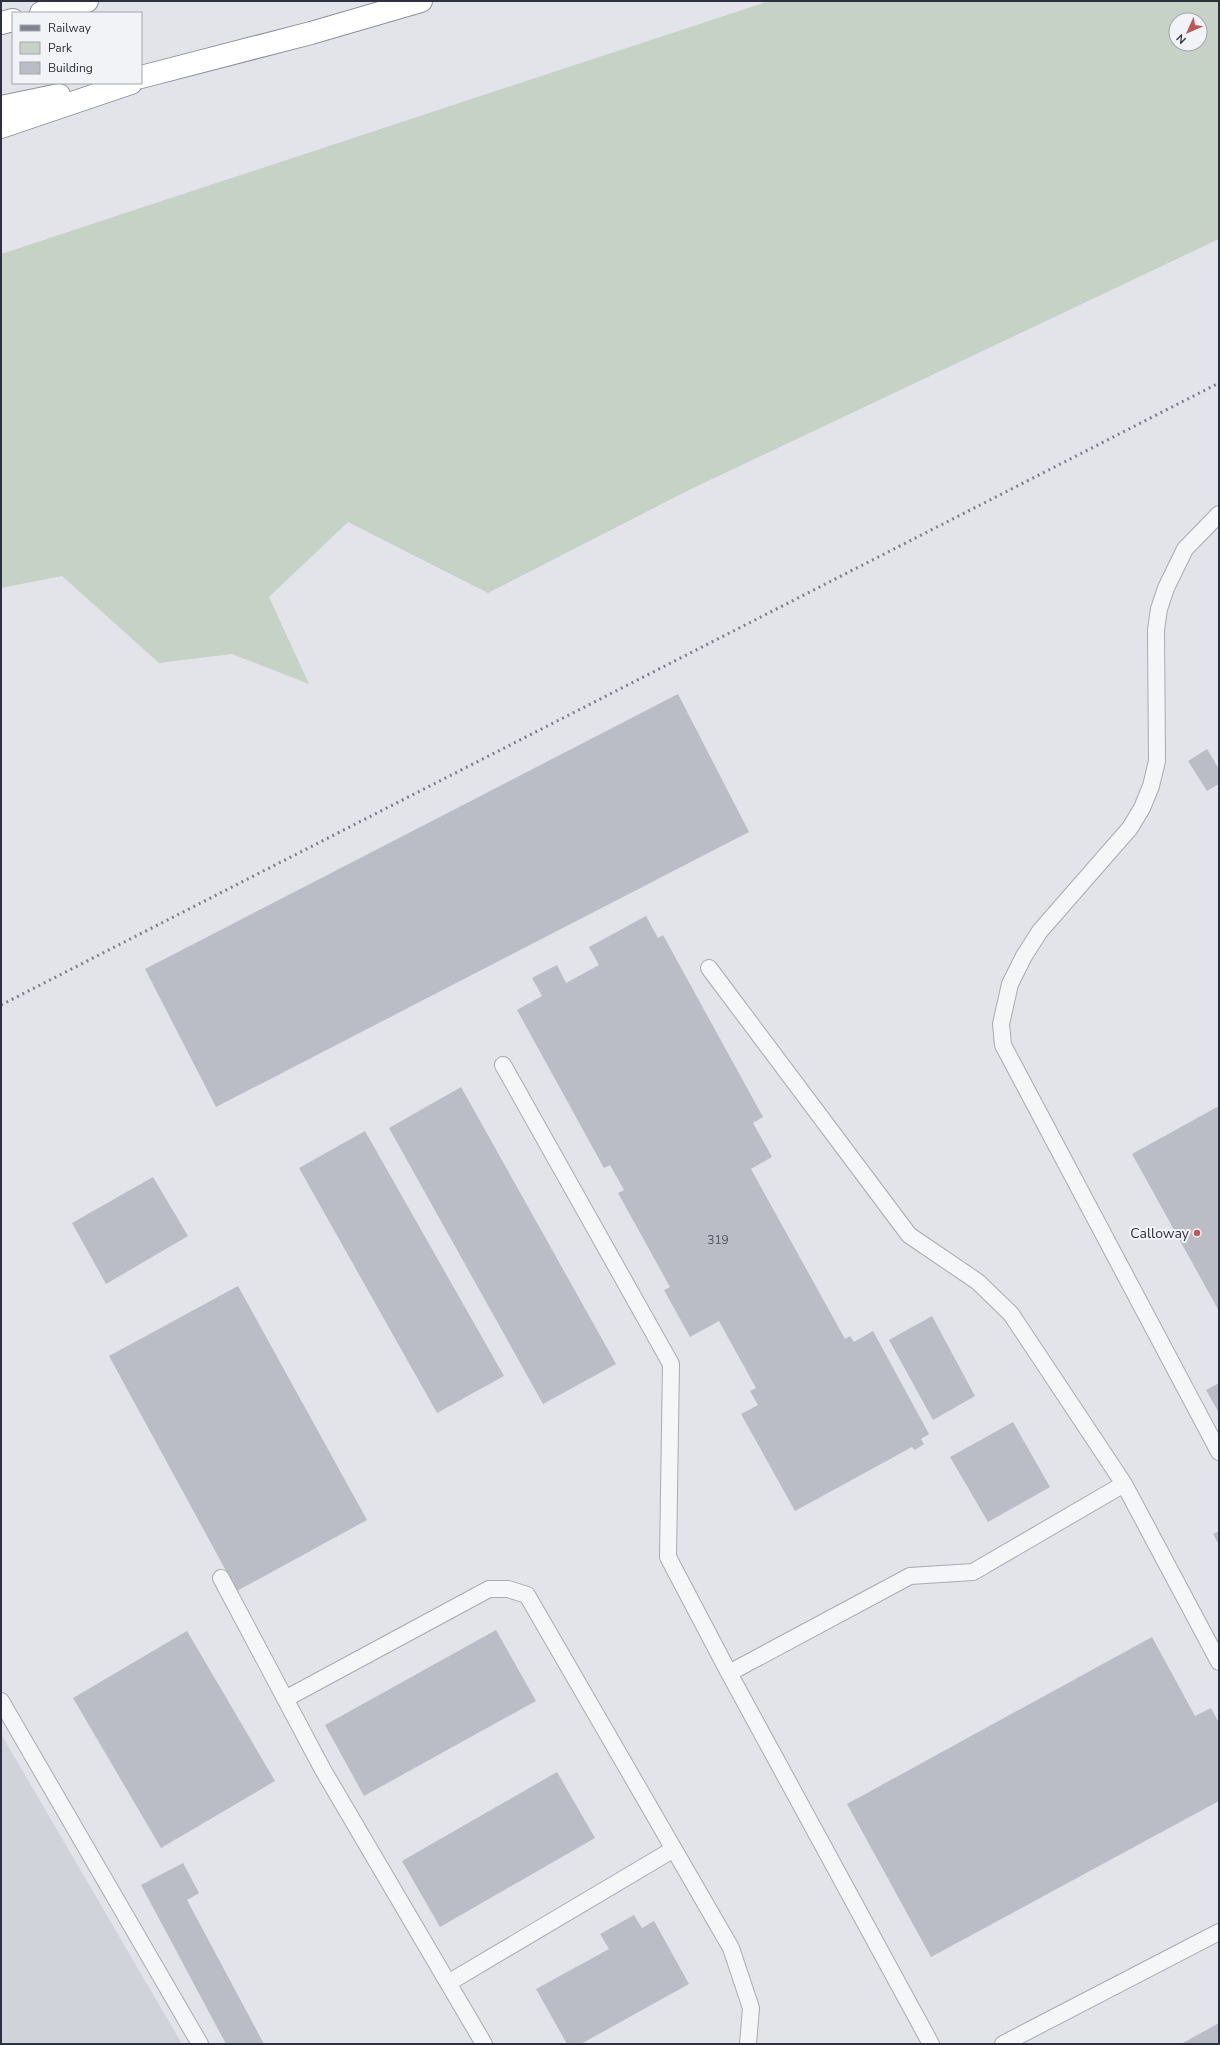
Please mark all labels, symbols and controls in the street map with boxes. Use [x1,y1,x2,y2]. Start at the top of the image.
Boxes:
legend [12,12,142,84]
north arrow [1168,12,1208,52]
text: Railway [48,20,92,36]
text: N [1173,31,1189,47]
text: Park [48,40,73,56]
text: Building [48,60,93,76]
place label: Calloway [1130,1224,1190,1243]
marker: Calloway [1192,1228,1202,1238]
house number: 319 [707,1232,729,1248]

